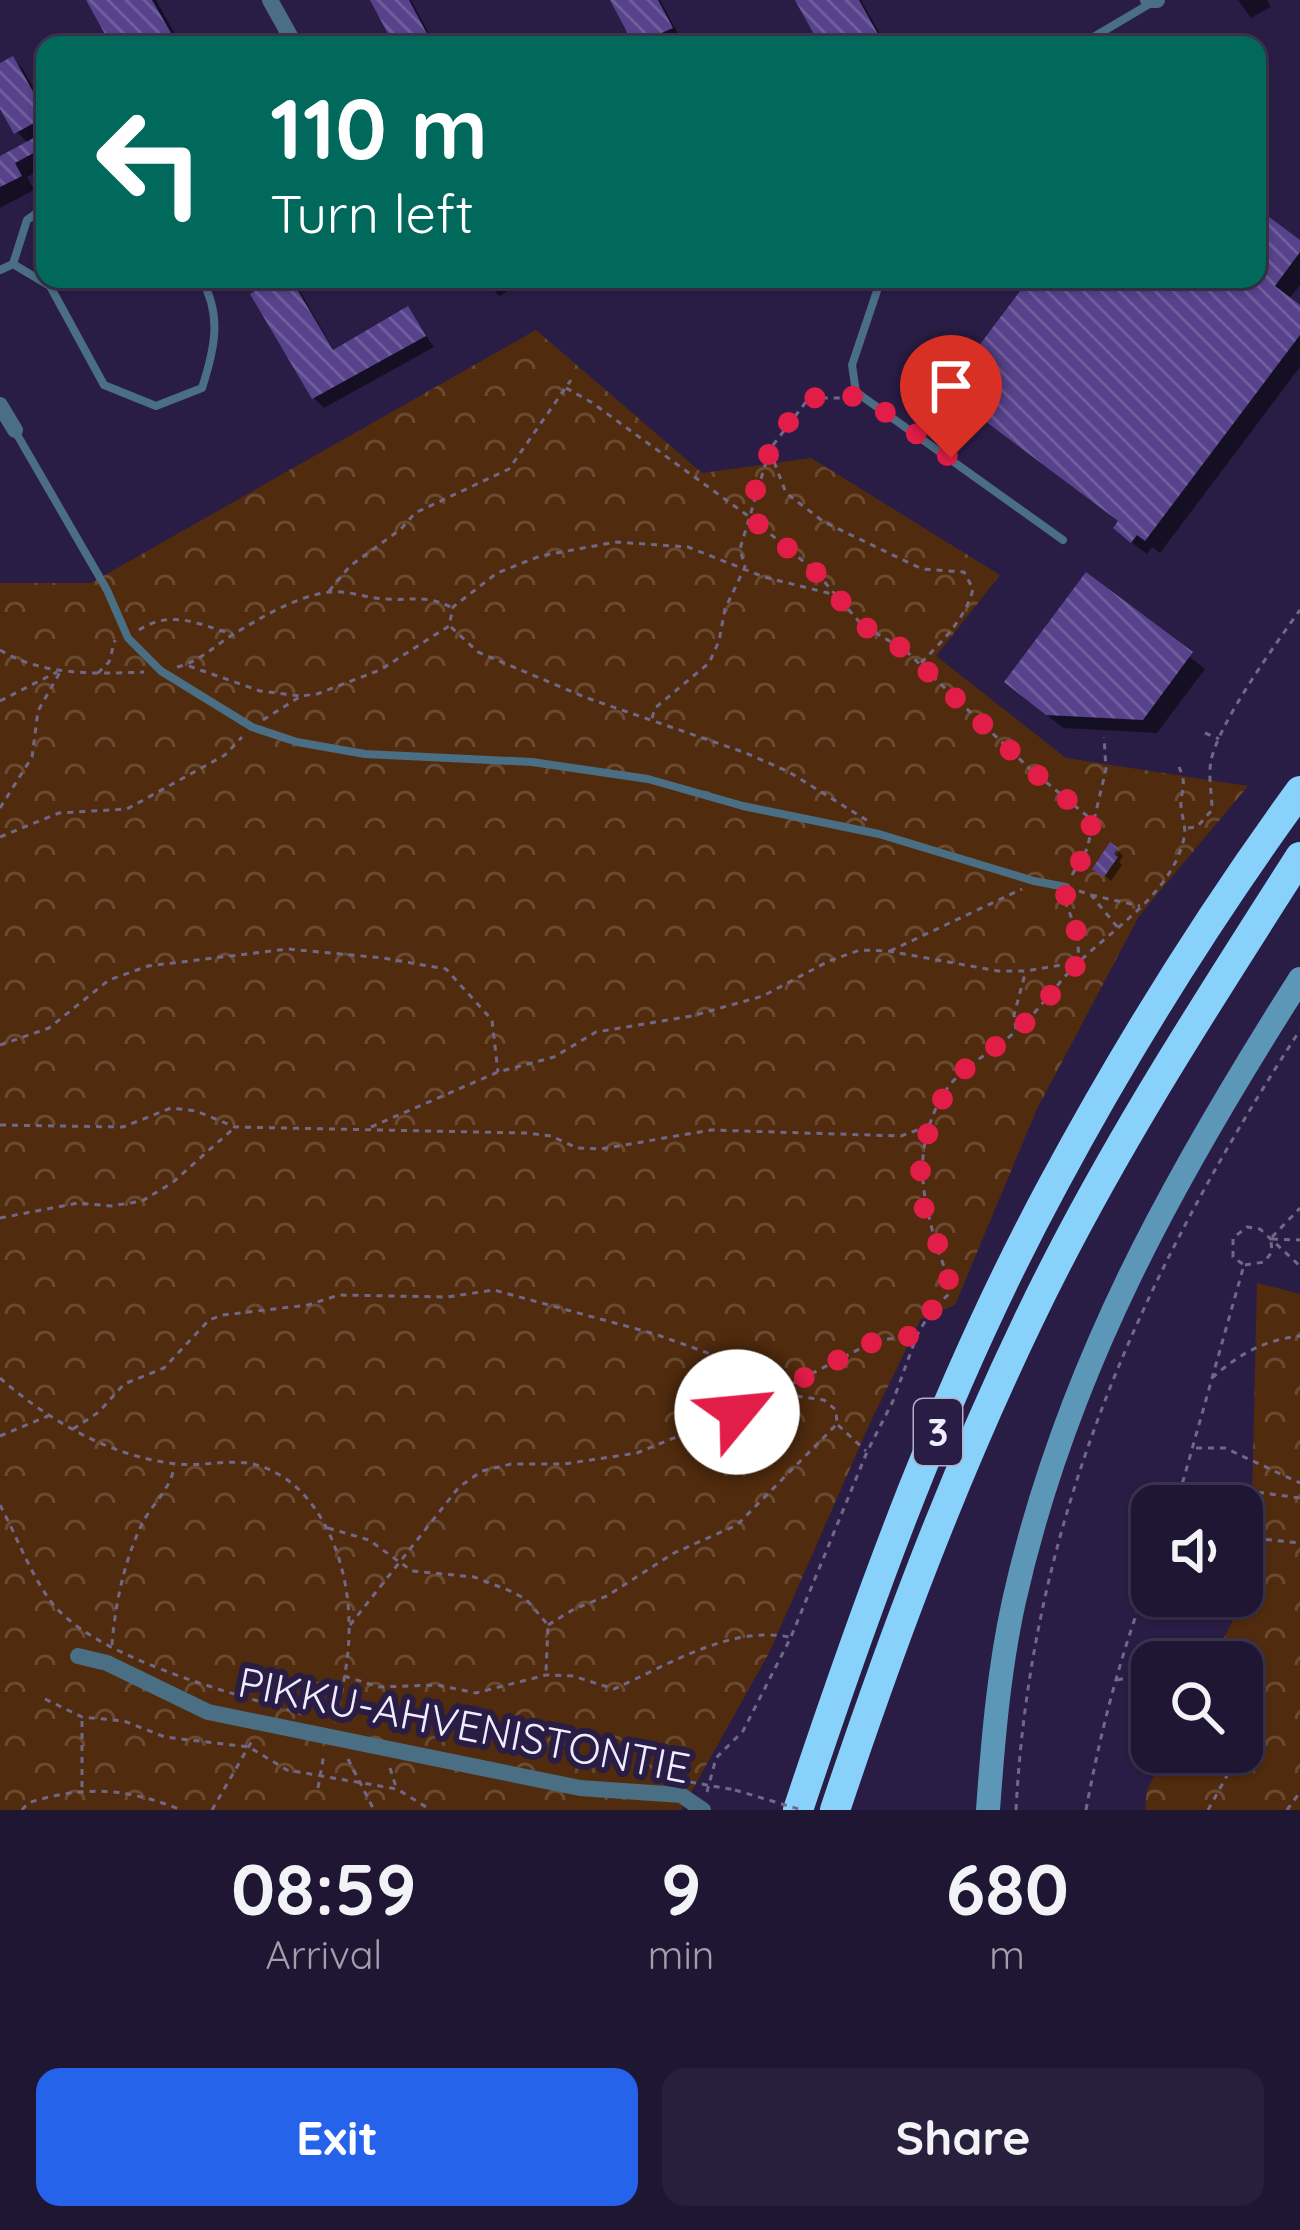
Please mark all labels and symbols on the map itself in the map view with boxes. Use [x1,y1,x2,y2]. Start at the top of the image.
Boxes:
pin [900,335,1002,458]
position arrow [674,1349,800,1475]
road number: 3 [914,1399,962,1465]
street label: PIKKU-AHVENISTONTIE [234,1655,694,1794]

